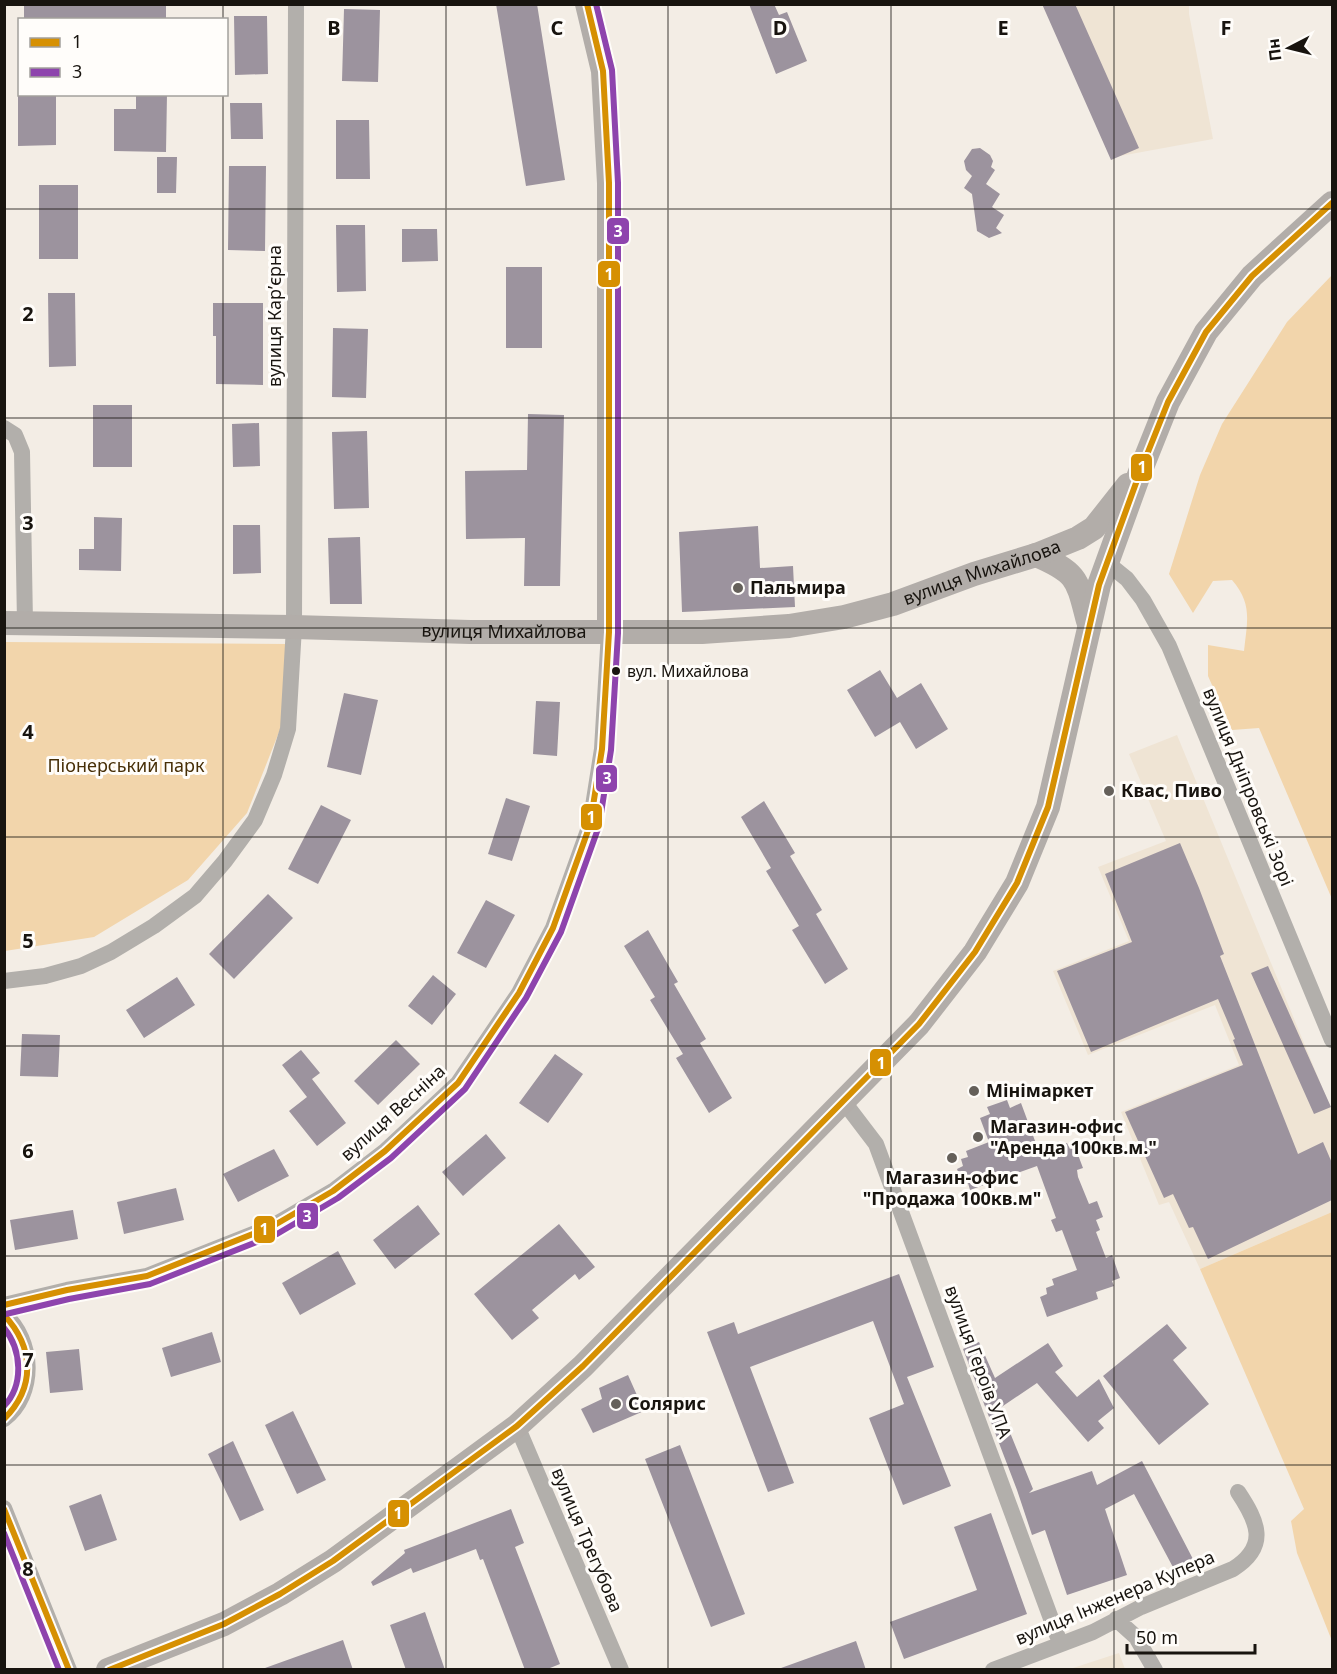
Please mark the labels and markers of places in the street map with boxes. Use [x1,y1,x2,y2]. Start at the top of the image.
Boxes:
place label: Пальмира [750,575,846,599]
marker: Пальмира [731,581,745,595]
place label: вул. Михайлова [627,660,749,682]
marker: вул. Михайлова [610,665,622,677]
place label: Квас, Пиво [1121,778,1222,802]
marker: Квас, Пиво [1102,784,1116,798]
place label: Мінімаркет [986,1078,1093,1102]
marker: Мінімаркет [967,1084,981,1098]
place label: Магазин-офис "Аренда 100кв.м." [990,1114,1157,1159]
marker: Магазин-офис "Аренда 100кв.м." [971,1130,985,1144]
marker: Магазин-офис "Продажа 100кв.м" [945,1151,959,1165]
place label: Магазин-офис "Продажа 100кв.м" [863,1165,1041,1210]
place label: Солярис [628,1391,706,1415]
marker: Солярис [609,1397,623,1411]

